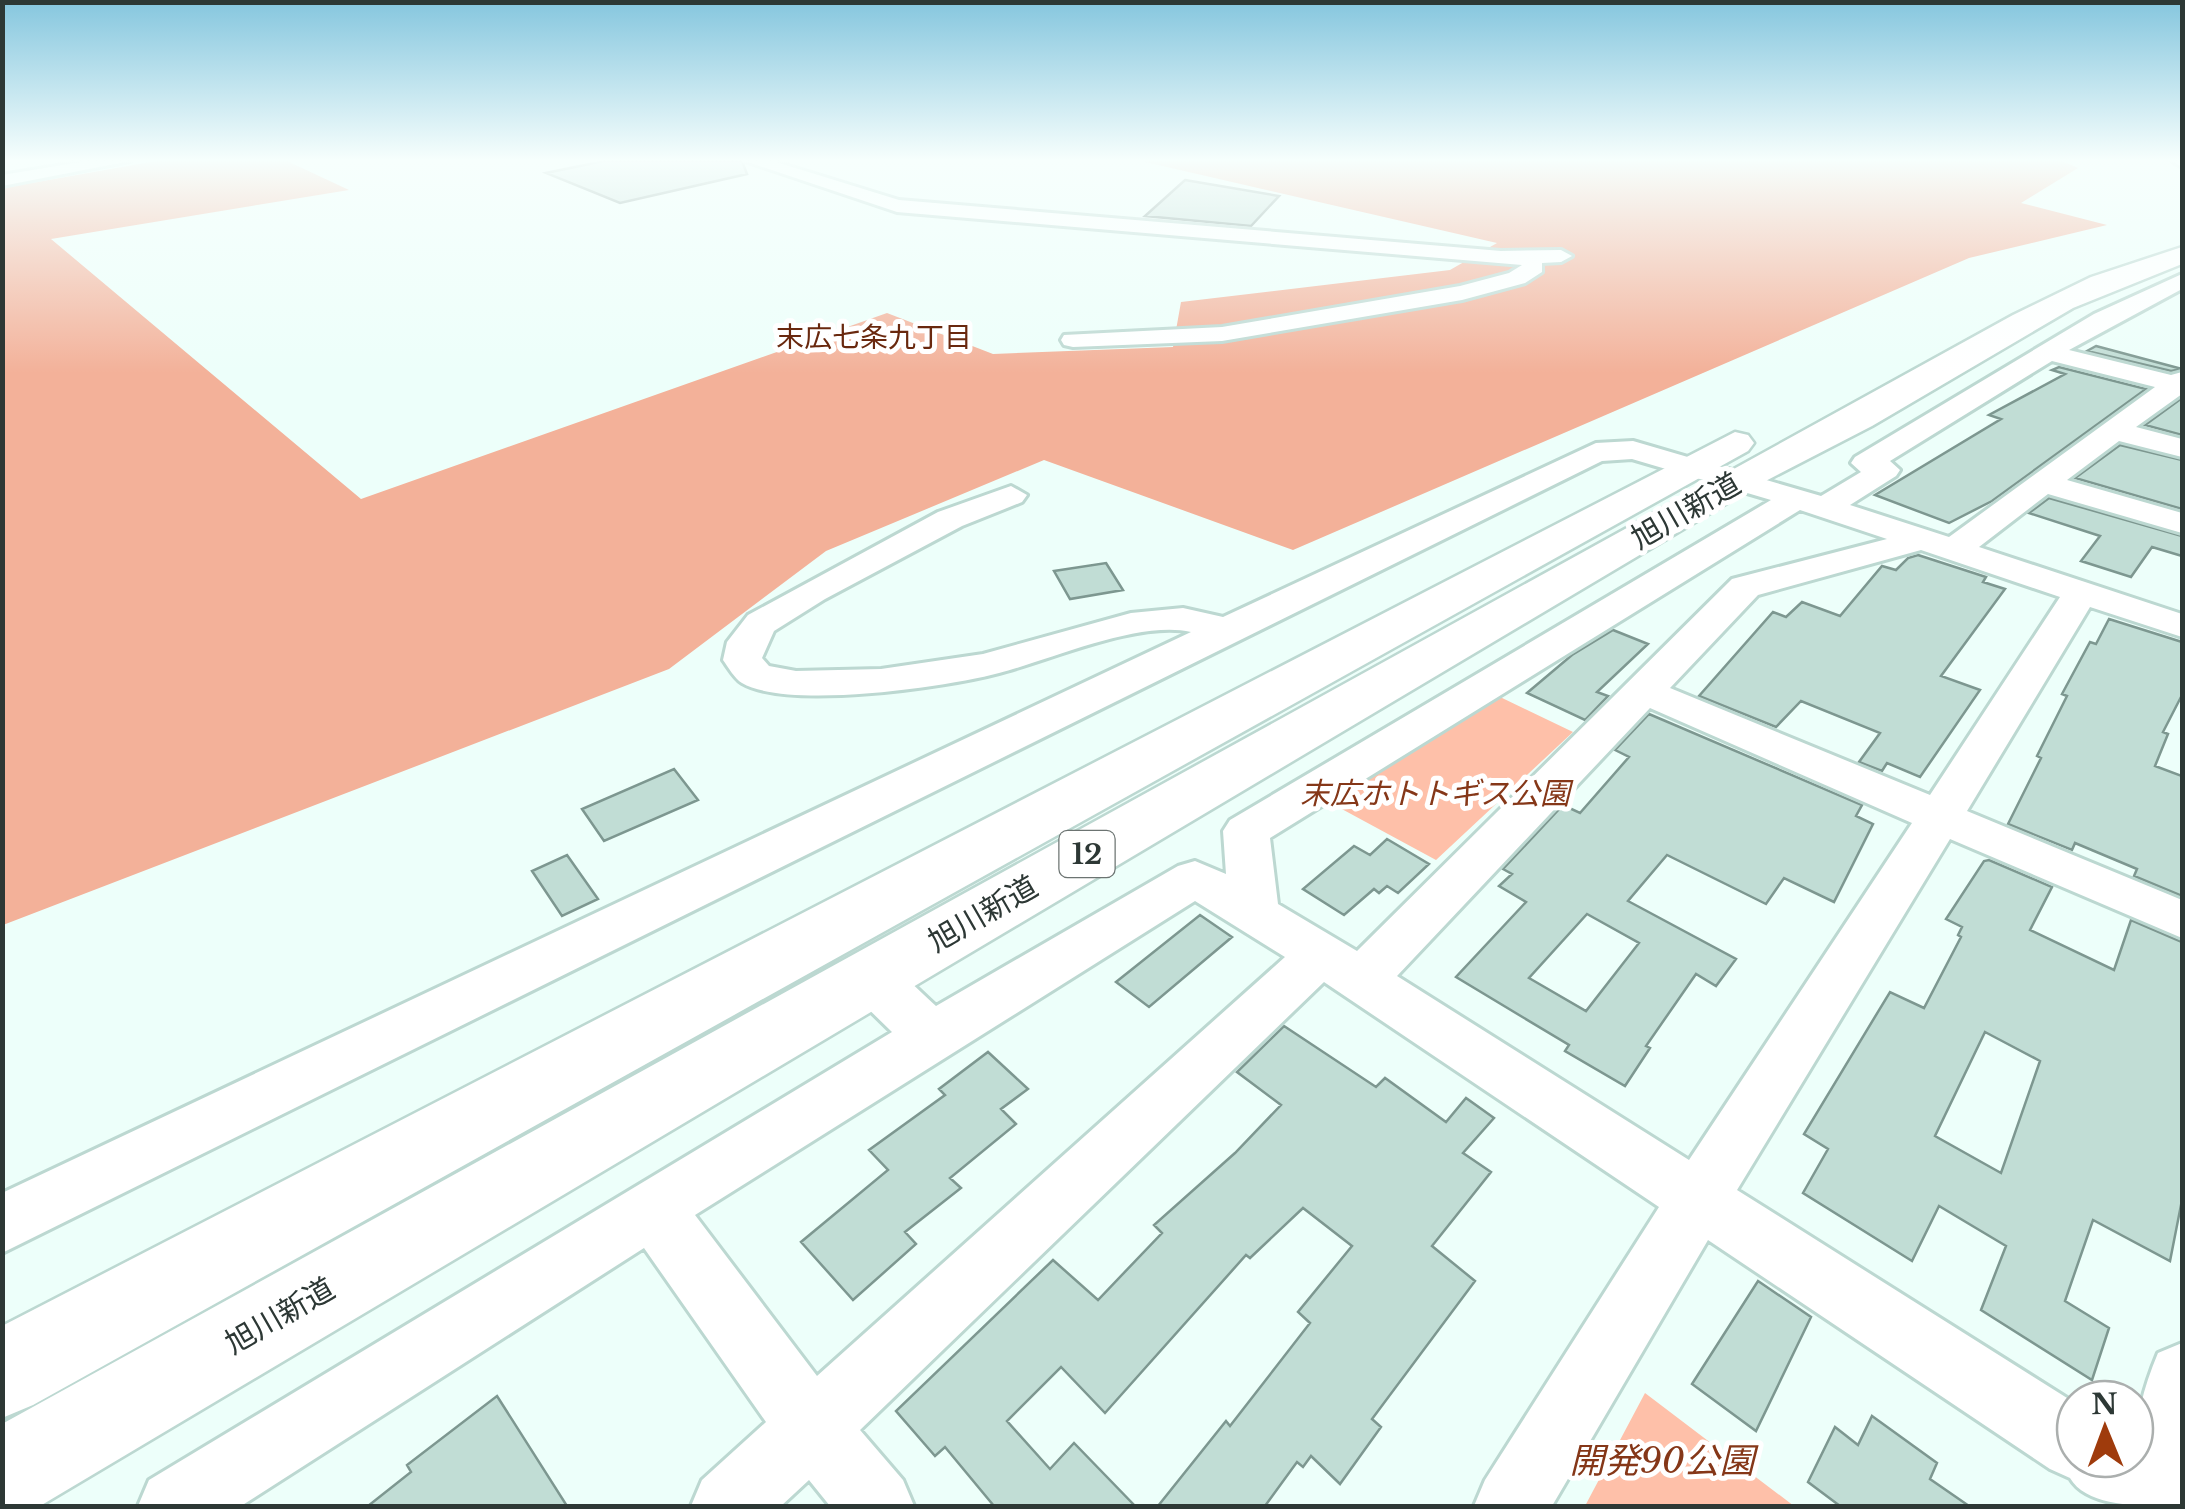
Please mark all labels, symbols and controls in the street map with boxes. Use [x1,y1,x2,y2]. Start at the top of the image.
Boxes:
district label: 末広七条九丁目 [776,320,972,355]
street label: 旭川新道 [1625,465,1747,557]
park label: 末広ホトトギス公園 [1300,775,1574,812]
road number: 12 [1060,831,1114,877]
street label: 旭川新道 [922,868,1044,960]
street label: 旭川新道 [219,1270,341,1362]
north arrow [2055,1379,2155,1479]
text: N [2091,1387,2118,1422]
park label: 開発90公園 [1569,1439,1760,1482]

